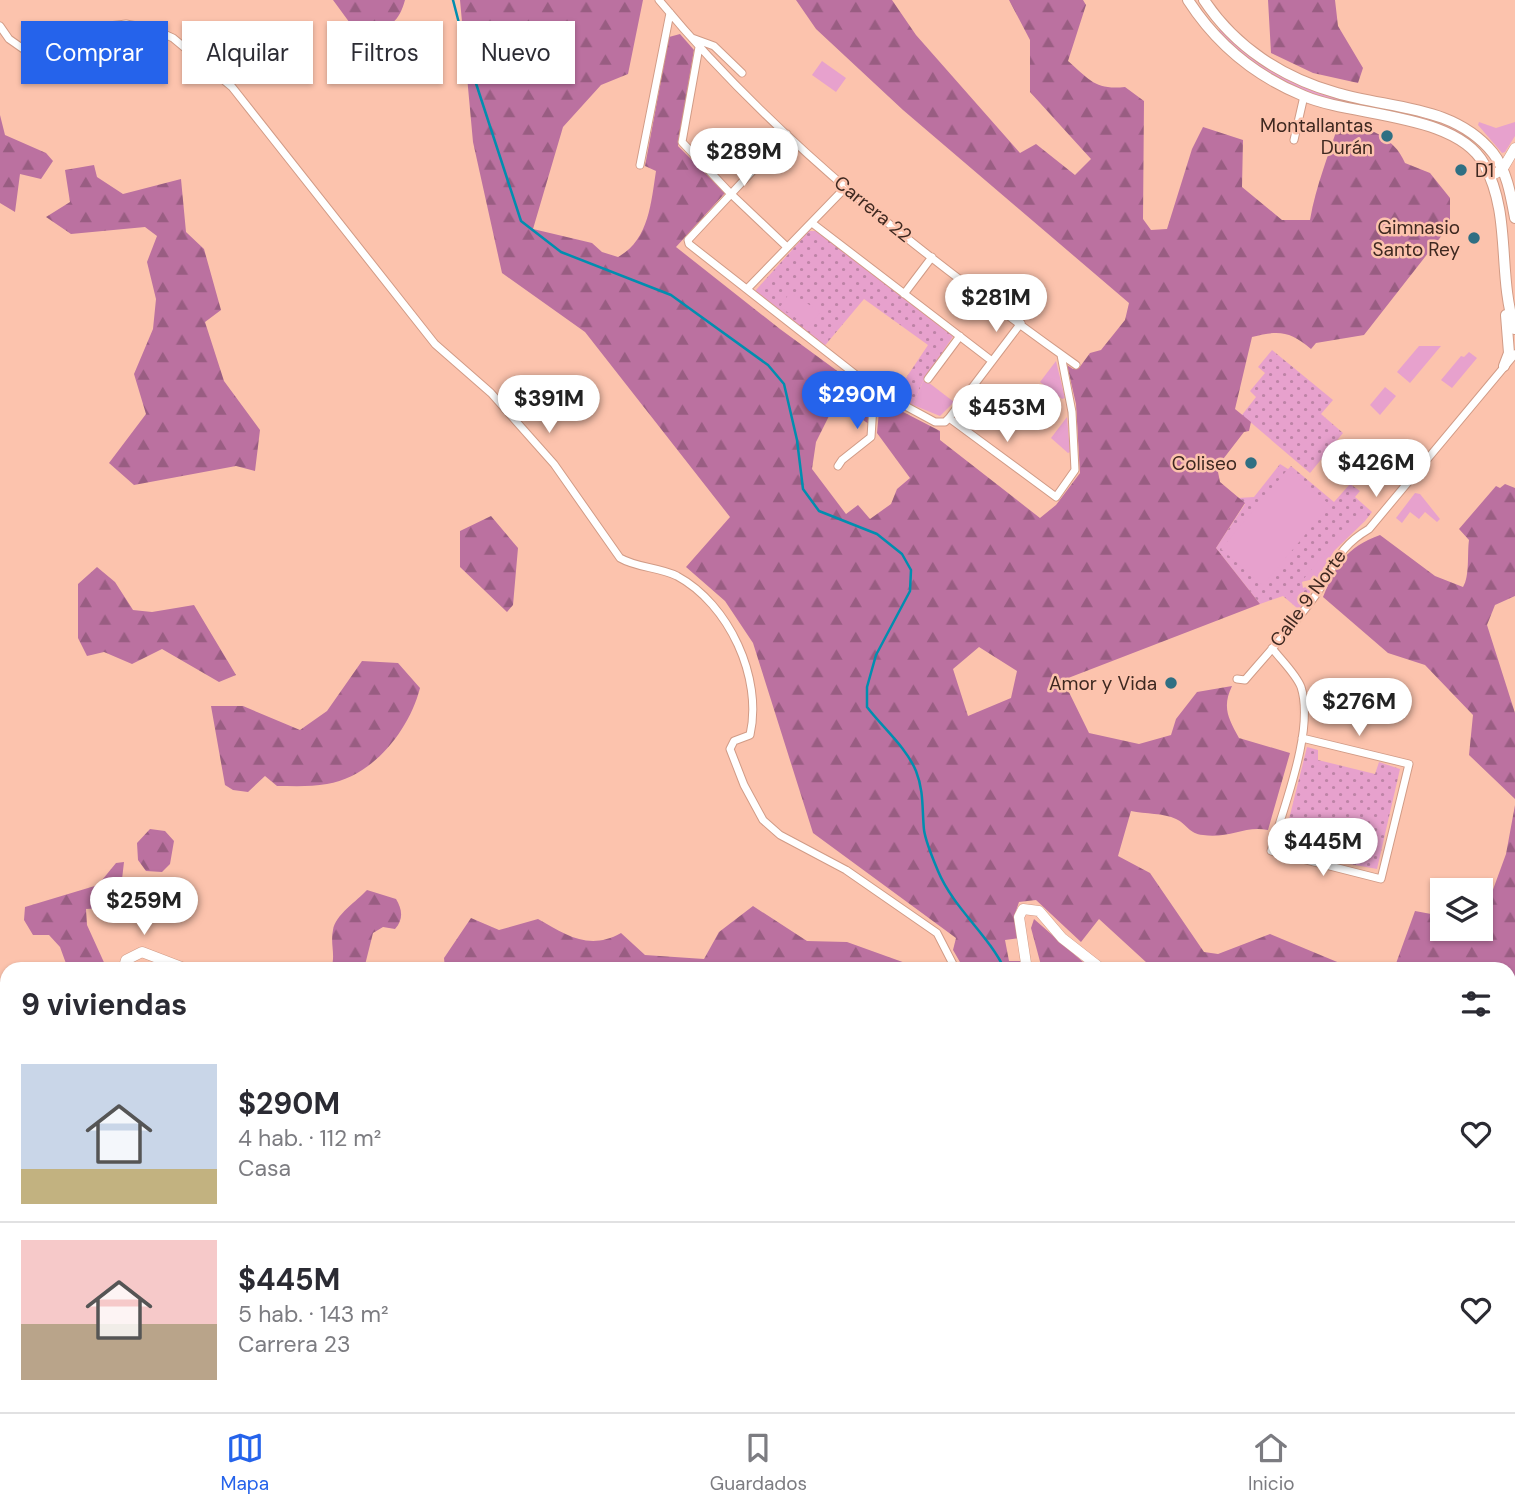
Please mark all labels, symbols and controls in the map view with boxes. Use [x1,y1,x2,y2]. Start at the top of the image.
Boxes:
chip: Comprar [21,21,168,84]
chip: Alquilar [182,21,313,84]
chip: Filtros [327,21,443,84]
chip: Nuevo [457,21,575,84]
place label: Montallantas Durán [1260,113,1373,160]
pin: $289M [695,128,793,188]
marker: Montallantas Durán [1379,128,1395,144]
text: $289M [706,136,782,166]
place label: D1 [1475,158,1494,183]
marker: D1 [1453,162,1469,178]
street label: Carrera 22 [829,170,917,248]
place label: Gimnasio Santo Rey [1373,215,1460,262]
marker: Gimnasio Santo Rey [1466,230,1482,246]
pin: $281M [947,274,1045,334]
text: $281M [961,282,1031,312]
pin: $290M [808,372,906,431]
pin: $391M [500,376,598,435]
text: $290M [818,379,896,409]
text: $391M [514,383,584,413]
pin: $453M [958,384,1056,444]
text: $453M [968,392,1046,422]
pin: $426M [1327,440,1425,499]
text: $426M [1337,447,1415,477]
place label: Coliseo [1172,451,1237,476]
marker: Coliseo [1243,455,1259,471]
street label: Calle 9 Norte [1264,544,1352,652]
place label: Amor y Vida [1049,671,1157,696]
marker: Amor y Vida [1163,675,1179,691]
pin: $276M [1310,678,1408,738]
text: $276M [1322,686,1396,716]
pin: $445M [1274,818,1372,878]
text: $445M [1284,826,1362,856]
pin: $259M [95,878,193,937]
map controls [1430,878,1493,941]
button: layers [1430,878,1493,941]
text: $259M [106,885,182,915]
text: 9 viviendas [21,985,187,1024]
icon: filters [1457,985,1495,1023]
text: $290M [238,1084,340,1123]
icon: home [77,1092,161,1176]
icon: heart [1457,1115,1495,1153]
text: 4 hab. · 112 m² [238,1123,381,1153]
text: Casa [238,1153,291,1183]
text: $445M [238,1260,340,1299]
icon: home [77,1268,161,1352]
icon: heart [1457,1291,1495,1329]
text: 5 hab. · 143 m² [238,1299,389,1329]
text: Carrera 23 [238,1329,351,1359]
tab: Mapa [220,1429,269,1496]
tab: Guardados [710,1429,807,1496]
tab: Inicio [1248,1429,1295,1496]

